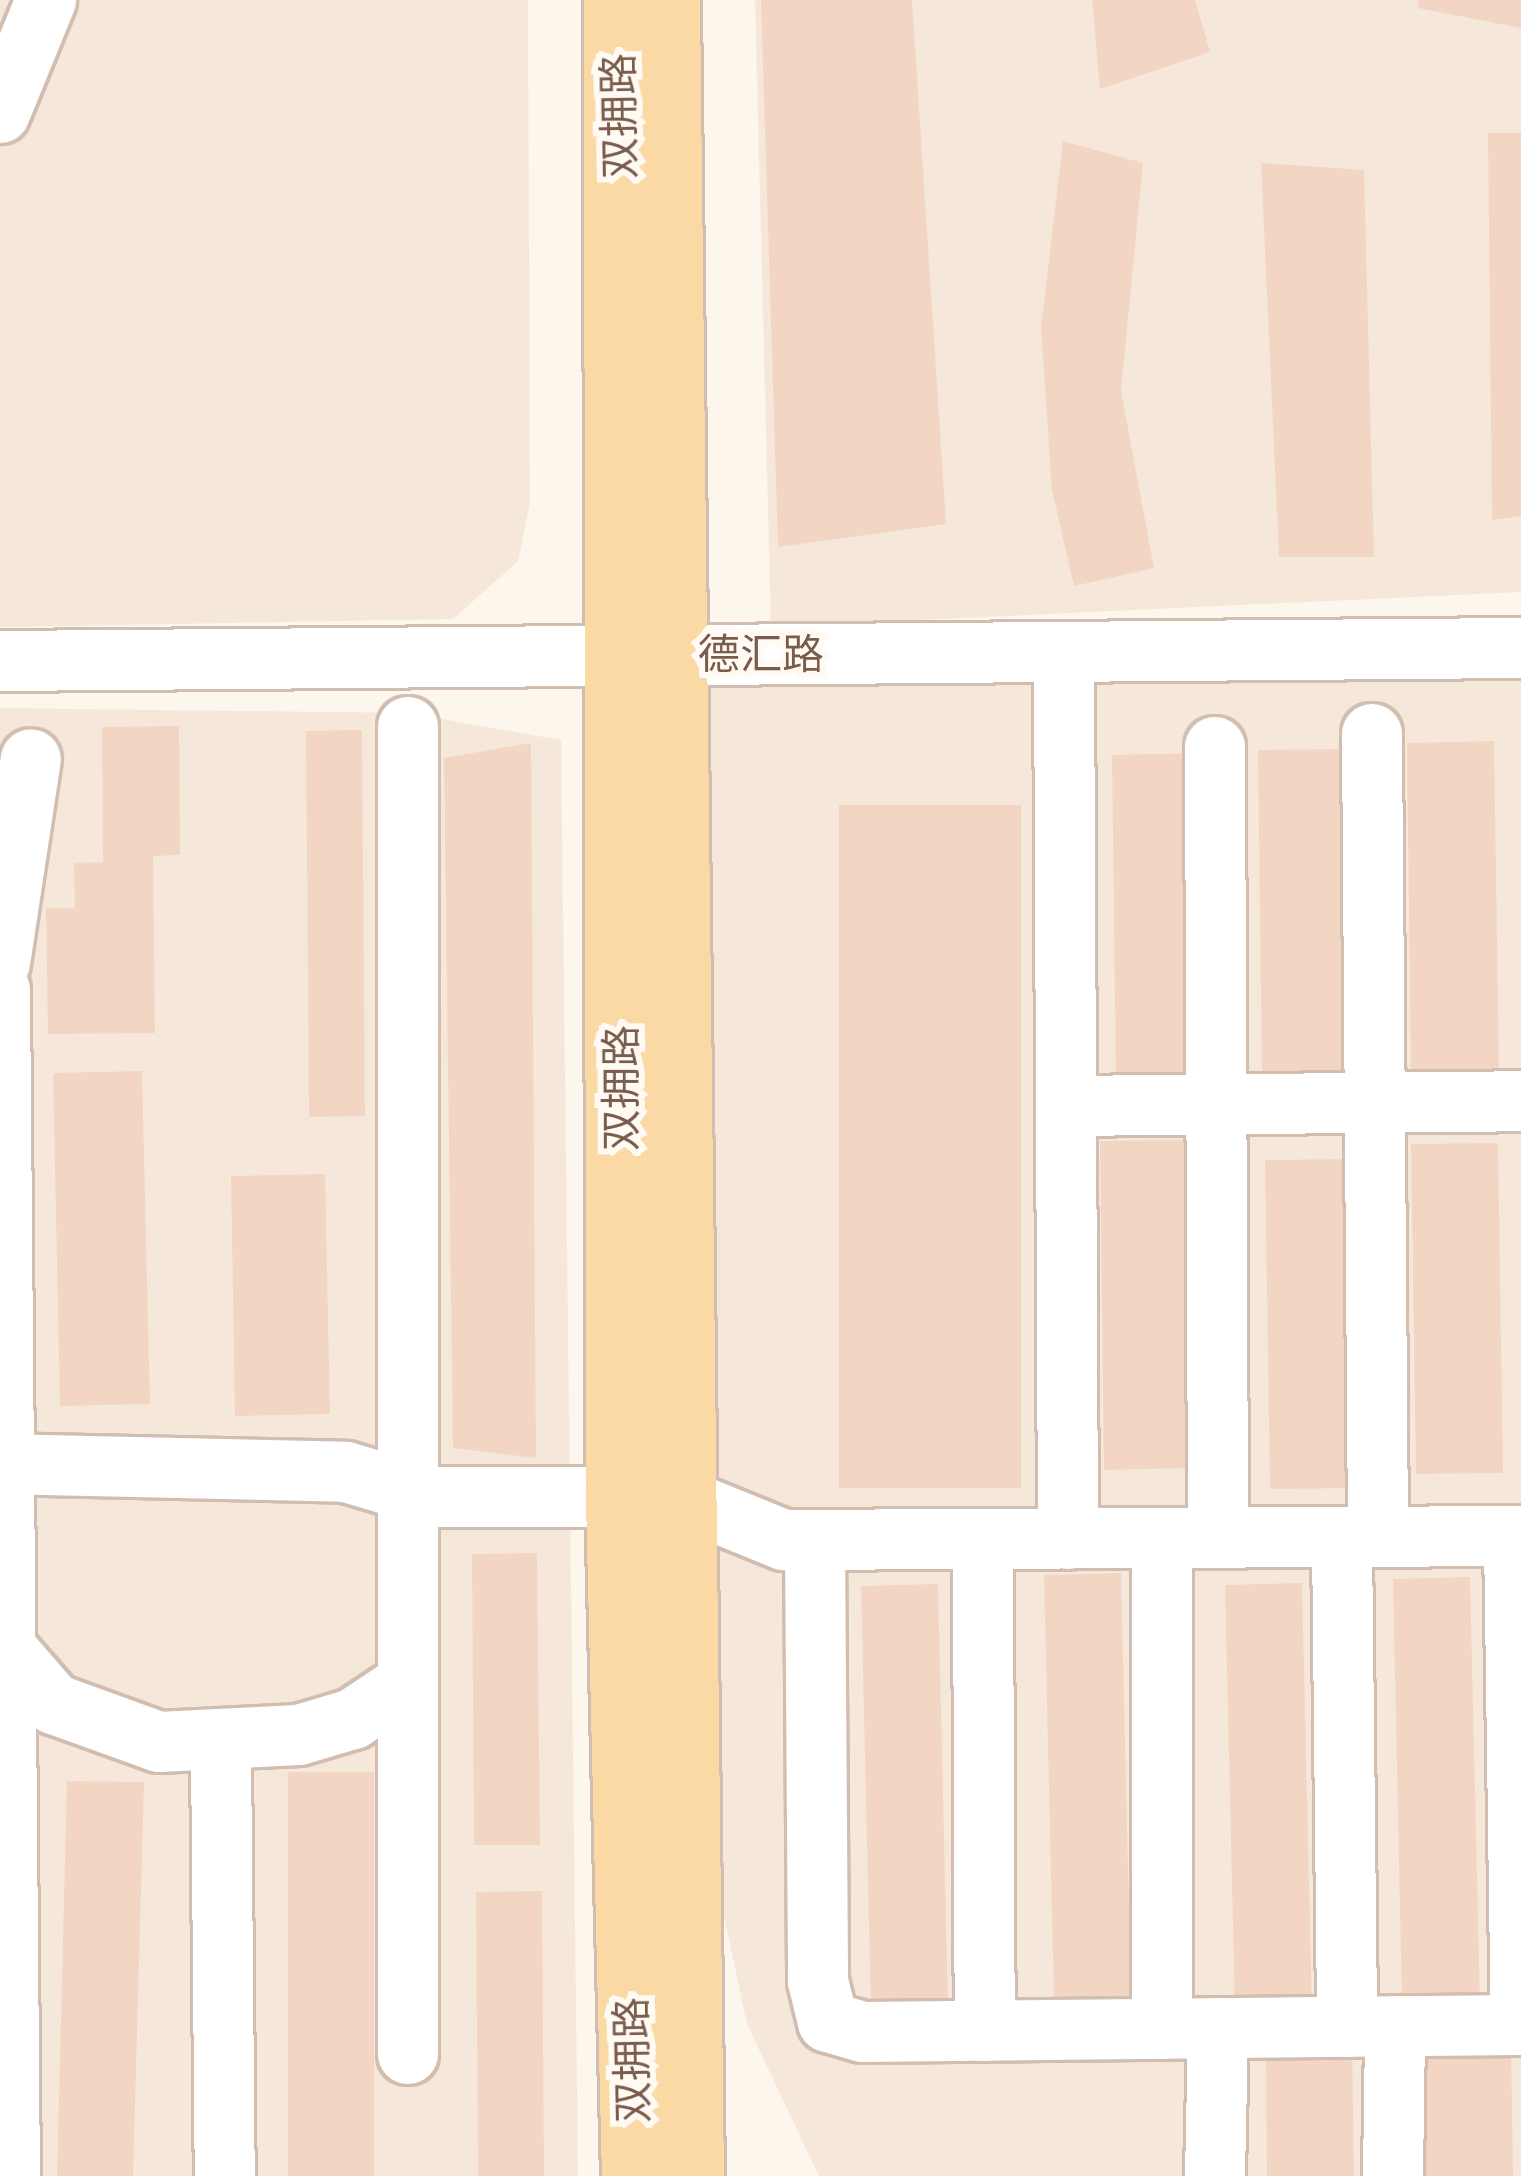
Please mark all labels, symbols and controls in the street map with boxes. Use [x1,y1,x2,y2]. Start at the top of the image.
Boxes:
street label: 双拥路 [593,53,645,179]
street label: 德汇路 [698,629,824,679]
street label: 双拥路 [596,1025,646,1151]
street label: 双拥路 [606,1997,658,2123]

